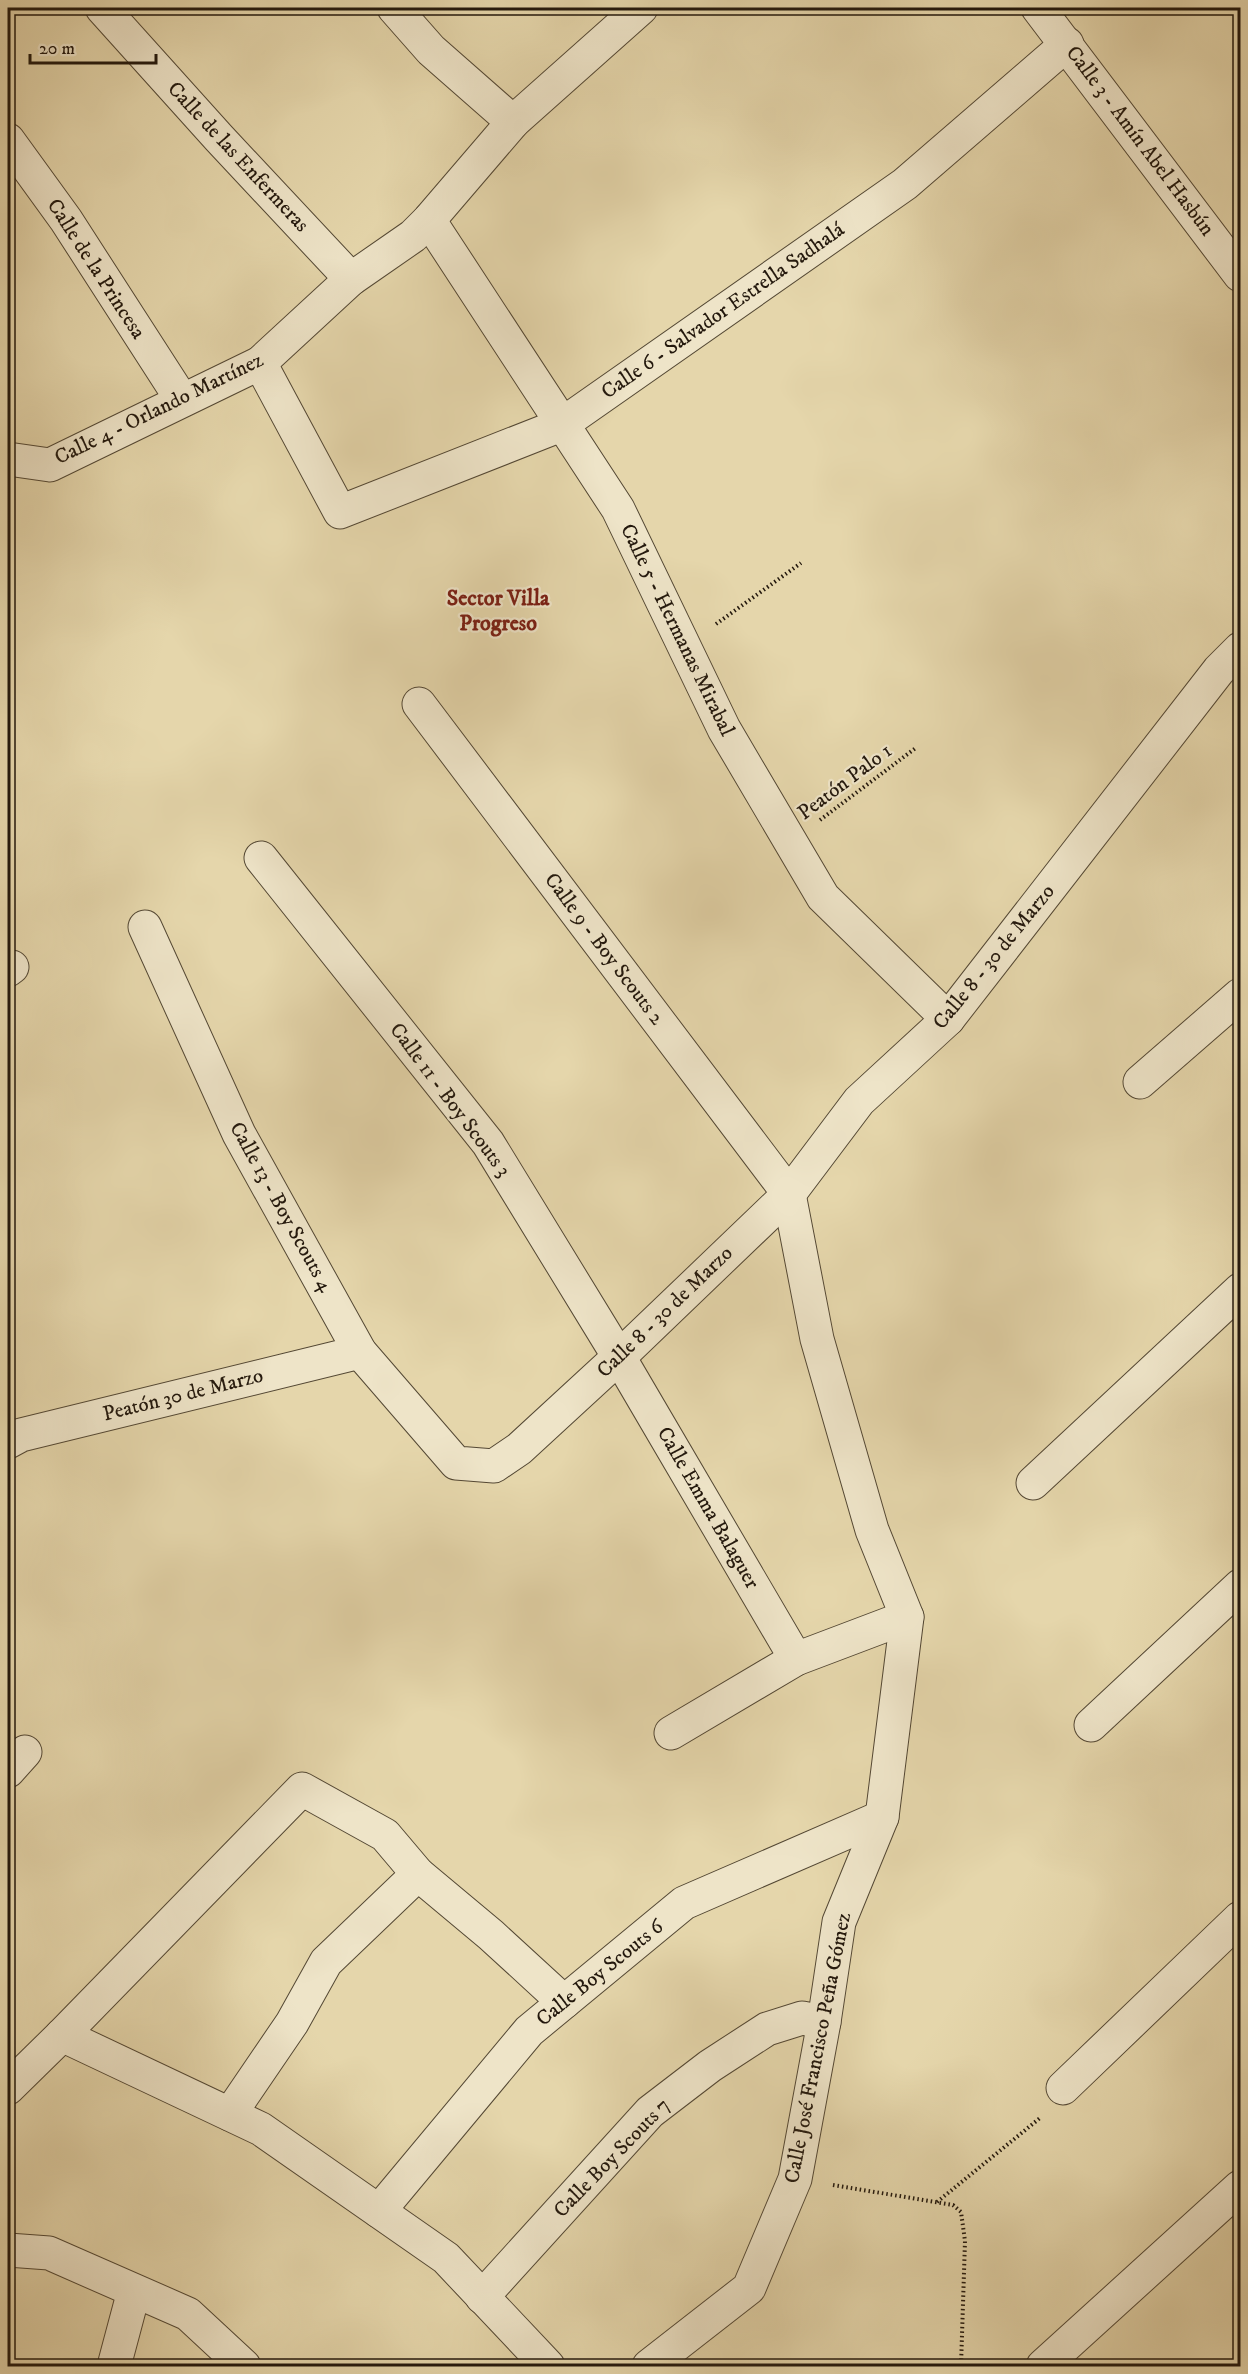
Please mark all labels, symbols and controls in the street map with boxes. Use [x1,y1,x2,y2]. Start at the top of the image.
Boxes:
scale bar [30,27,156,65]
text: 20 m [39,38,75,60]
street label: Calle 3 - Amín Abel Hasbún [1060,41,1220,241]
street label: Calle de las Enfermeras [162,76,314,238]
street label: Calle de la Princesa [41,194,151,344]
street label: Calle 6 - Salvador Estrella Sadhalá [596,217,850,405]
street label: Calle 4 - Orlando Martínez [50,347,268,471]
street label: Calle 5 - Hermanas Mirabal [614,520,740,741]
district label: Sector Villa Progreso [447,585,550,637]
street label: Peatón Palo 1 [793,738,897,826]
street label: Calle 9 - Boy Scouts 2 [538,868,670,1031]
street label: Calle 8 - 30 de Marzo [928,879,1060,1035]
street label: Calle 11 - Boy Scouts 3 [384,1018,516,1182]
street label: Calle 13 - Boy Scouts 4 [223,1117,339,1297]
street label: Calle 8 - 30 de Marzo [592,1240,738,1384]
street label: Peatón 30 de Marzo [100,1362,266,1428]
street label: Calle Emma Balaguer [651,1422,765,1594]
street label: Calle José Francisco Peña Gómez [779,1910,857,2186]
street label: Calle Boy Scouts 6 [531,1913,670,2032]
street label: Calle Boy Scouts 7 [548,2093,676,2223]

